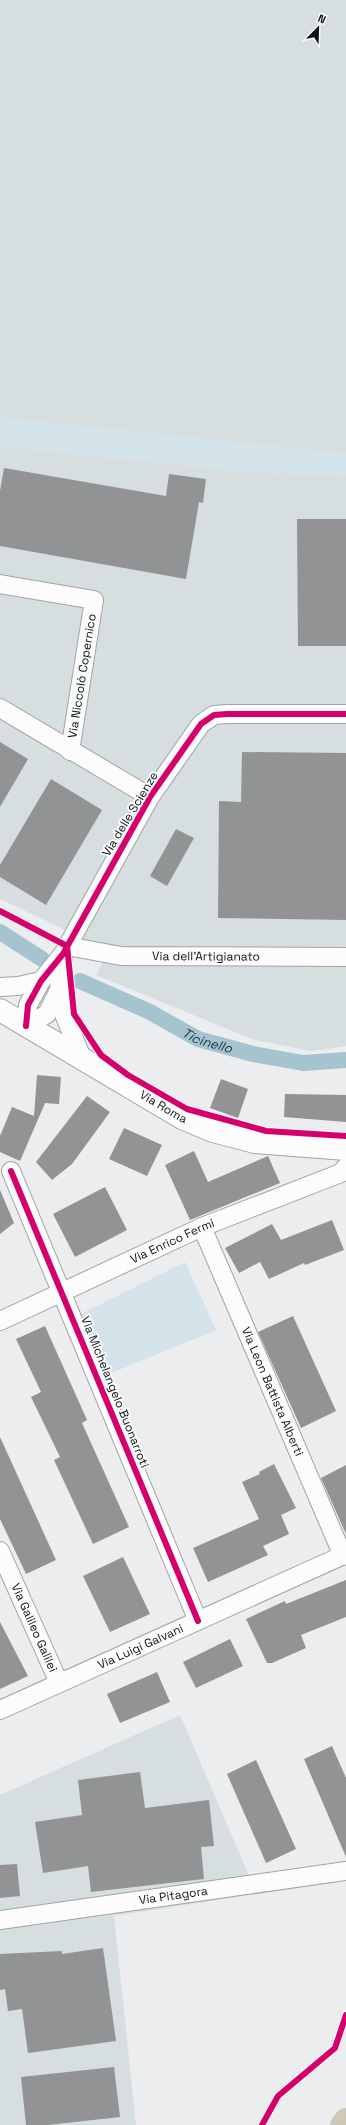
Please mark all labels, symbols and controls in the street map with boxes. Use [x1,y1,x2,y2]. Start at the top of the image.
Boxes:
north arrow [298,8,338,48]
text: N [316,11,328,27]
street label: Via Niccolò Copernico [64,613,100,739]
street label: Via delle Scienze [98,769,162,859]
street label: Via dell'Artigianato [152,948,260,965]
water label: Ticinello [179,1024,235,1057]
street label: Via Roma [137,1087,189,1127]
street label: Via Enrico Fermi [128,1215,217,1267]
street label: Via Michelangelo Buonarroti [77,1314,153,1470]
street label: Via Leon Battista Alberti [238,1325,307,1459]
street label: Via Galileo Galilei [7,1581,61,1675]
street label: Via Luigi Galvani [95,1620,186,1673]
street label: Via Pitagora [138,1883,209,1908]

